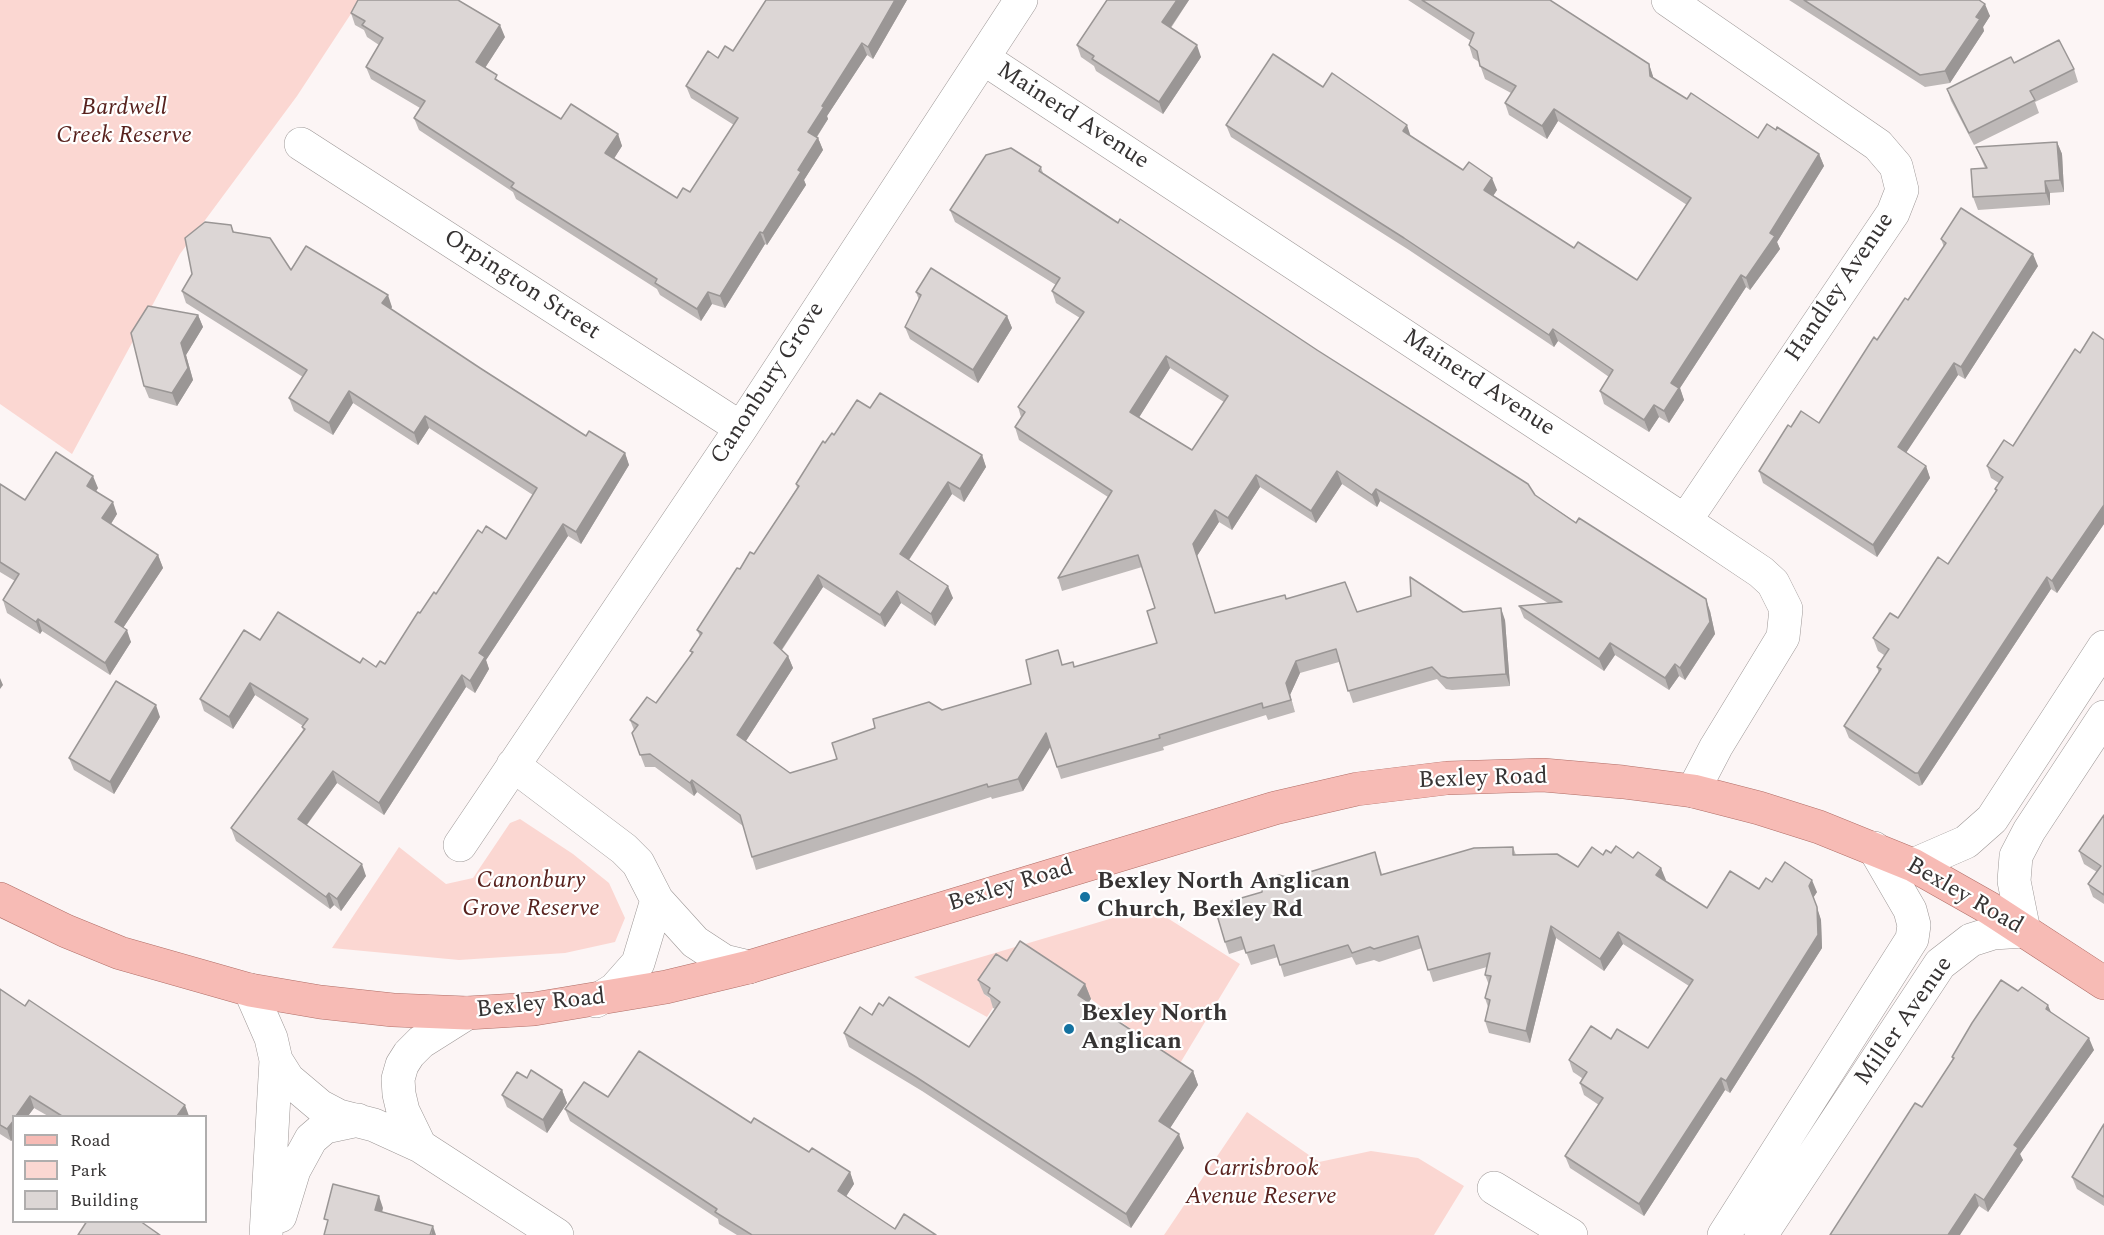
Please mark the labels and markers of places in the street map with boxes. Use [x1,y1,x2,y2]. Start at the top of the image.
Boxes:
place label: Bexley North Anglican Church, Bexley Rd [1097,869,1350,925]
marker: Bexley North Anglican Church, Bexley Rd [1078,890,1092,904]
place label: Bexley North Anglican [1081,1001,1227,1057]
marker: Bexley North Anglican [1062,1022,1076,1036]

